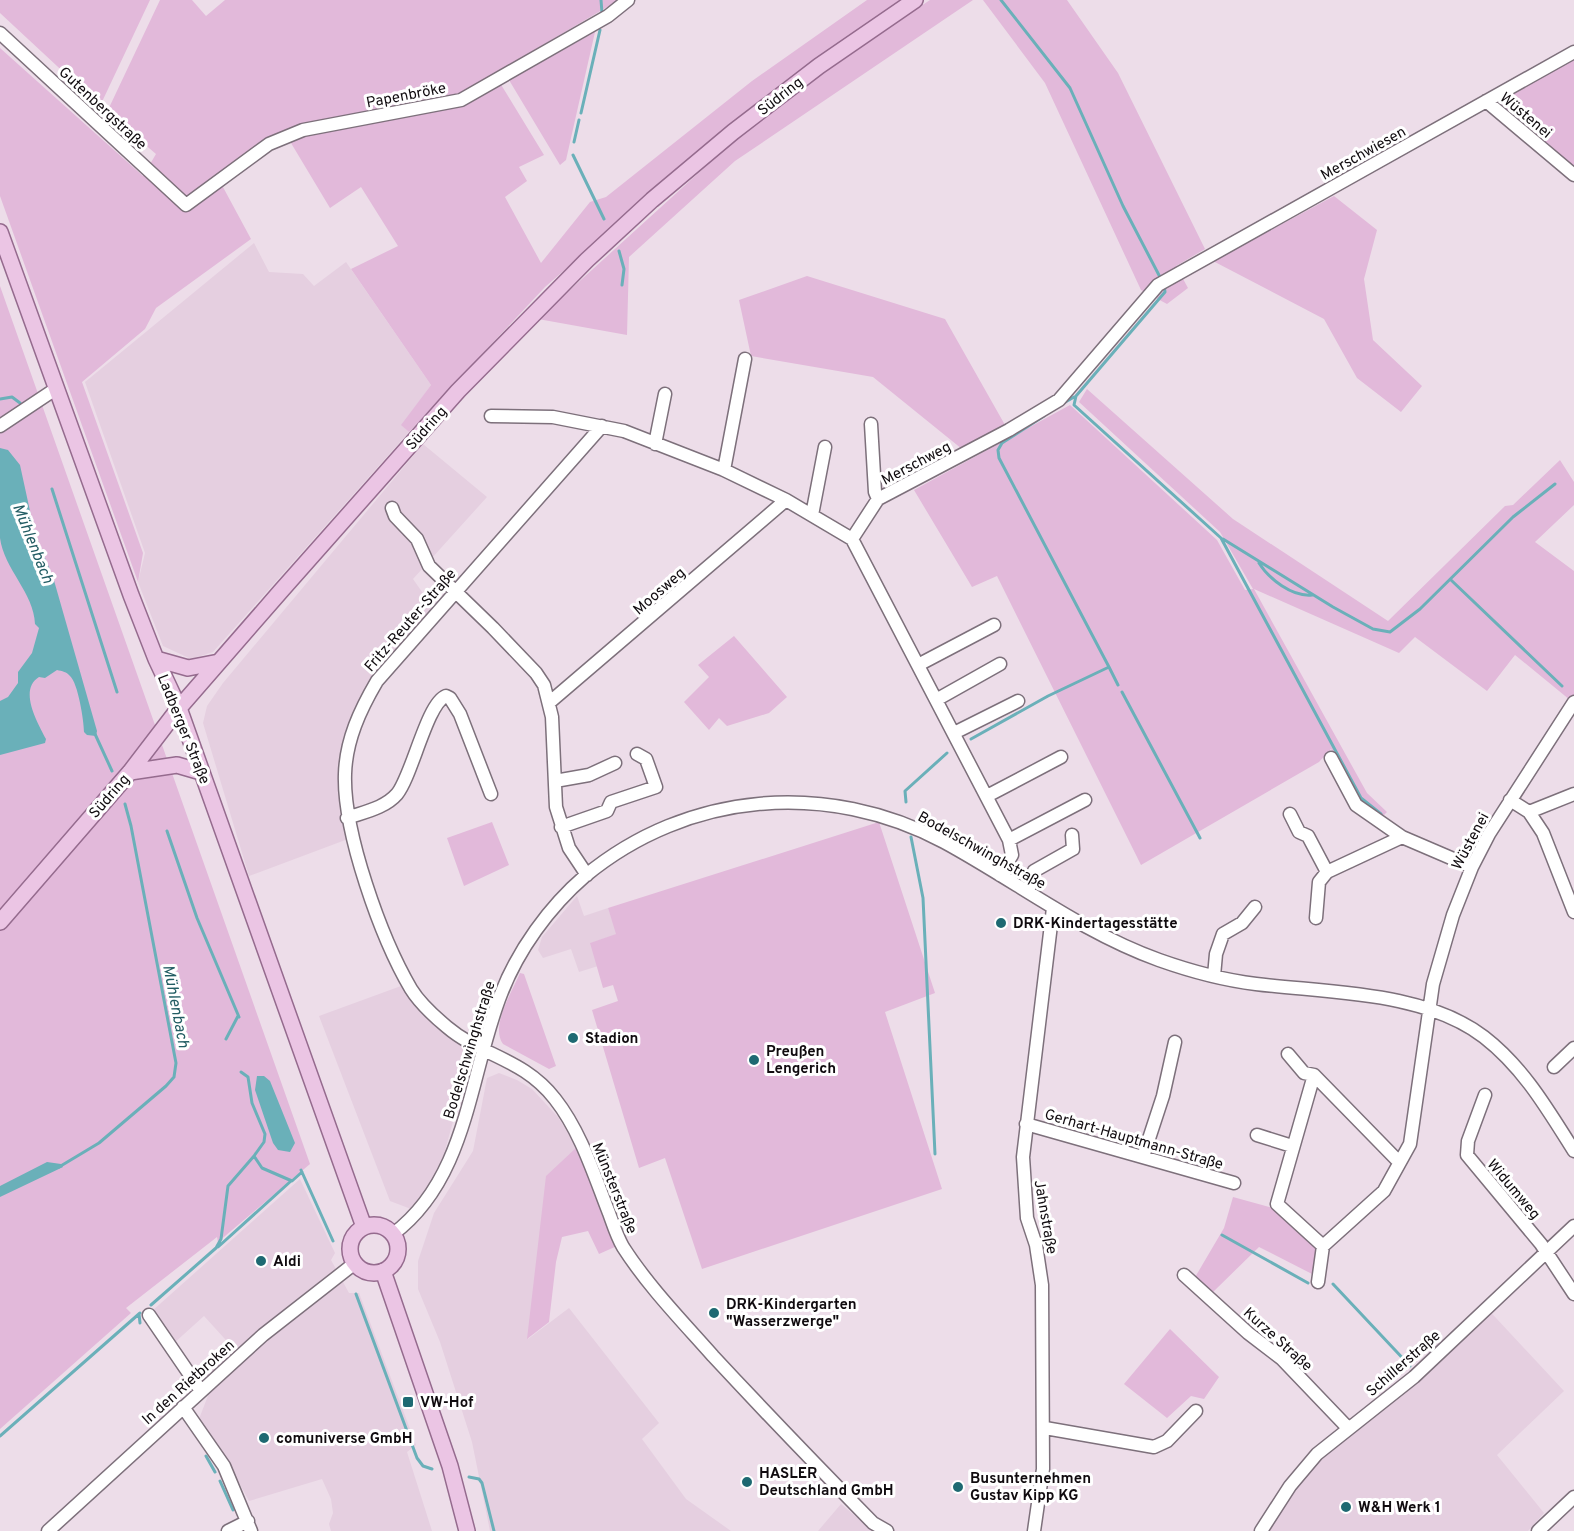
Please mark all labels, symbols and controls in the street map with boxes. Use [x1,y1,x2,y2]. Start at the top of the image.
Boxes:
street label: Gutenbergstraße [54,63,150,155]
street label: Südring [754,74,807,121]
street label: Papenbröke [365,79,448,114]
street label: Wüstenei [1495,89,1555,143]
street label: Merschwiesen [1318,123,1410,186]
street label: Südring [402,403,452,455]
street label: Merschweg [879,438,955,491]
water label: Mühlenbach [7,501,57,587]
street label: Moosweg [630,564,690,620]
street label: Fritz-Reuter-Straße [361,566,461,676]
street label: Ladberger Straße [152,672,213,787]
street label: Südring [86,771,135,823]
street label: Bodelschwinghstraße [914,808,1049,894]
street label: Wüstenei [1448,810,1494,874]
place label: DRK-Kindertagesstätte [1013,915,1178,934]
marker: DRK-Kindertagesstätte [994,916,1008,930]
water label: Mühlenbach [157,963,193,1050]
street label: Bodelschwinghstraße [440,979,501,1122]
place label: Stadion [585,1030,638,1049]
marker: Stadion [566,1031,580,1045]
place label: Preußen Lengerich [766,1043,836,1079]
marker: Preußen Lengerich [747,1053,761,1067]
street label: Gerhart-Hauptmann-Straße [1042,1106,1225,1175]
street label: Münsterstraße [587,1140,641,1237]
street label: Widumweg [1482,1156,1544,1224]
street label: Jahnstraße [1029,1179,1060,1256]
place label: Aldi [273,1253,301,1272]
marker: Aldi [254,1254,268,1268]
place label: DRK-Kindergarten "Wasserzwerge" [726,1296,857,1332]
street label: Kurze Straße [1238,1304,1316,1376]
marker: DRK-Kindergarten "Wasserzwerge" [707,1306,721,1320]
street label: Schillerstraße [1363,1327,1445,1401]
street label: In den Rietbroken [139,1336,239,1430]
place label: VW-Hof [420,1394,474,1413]
marker: VW-Hof [401,1395,415,1409]
place label: comuniverse GmbH [276,1430,412,1449]
marker: comuniverse GmbH [257,1431,271,1445]
place label: HASLER Deutschland GmbH [759,1465,894,1501]
place label: Busunternehmen Gustav Kipp KG [970,1470,1091,1506]
marker: HASLER Deutschland GmbH [740,1475,754,1489]
marker: Busunternehmen Gustav Kipp KG [951,1480,965,1494]
place label: W&H Werk 1 [1358,1499,1441,1518]
marker: W&H Werk 1 [1339,1500,1353,1514]

